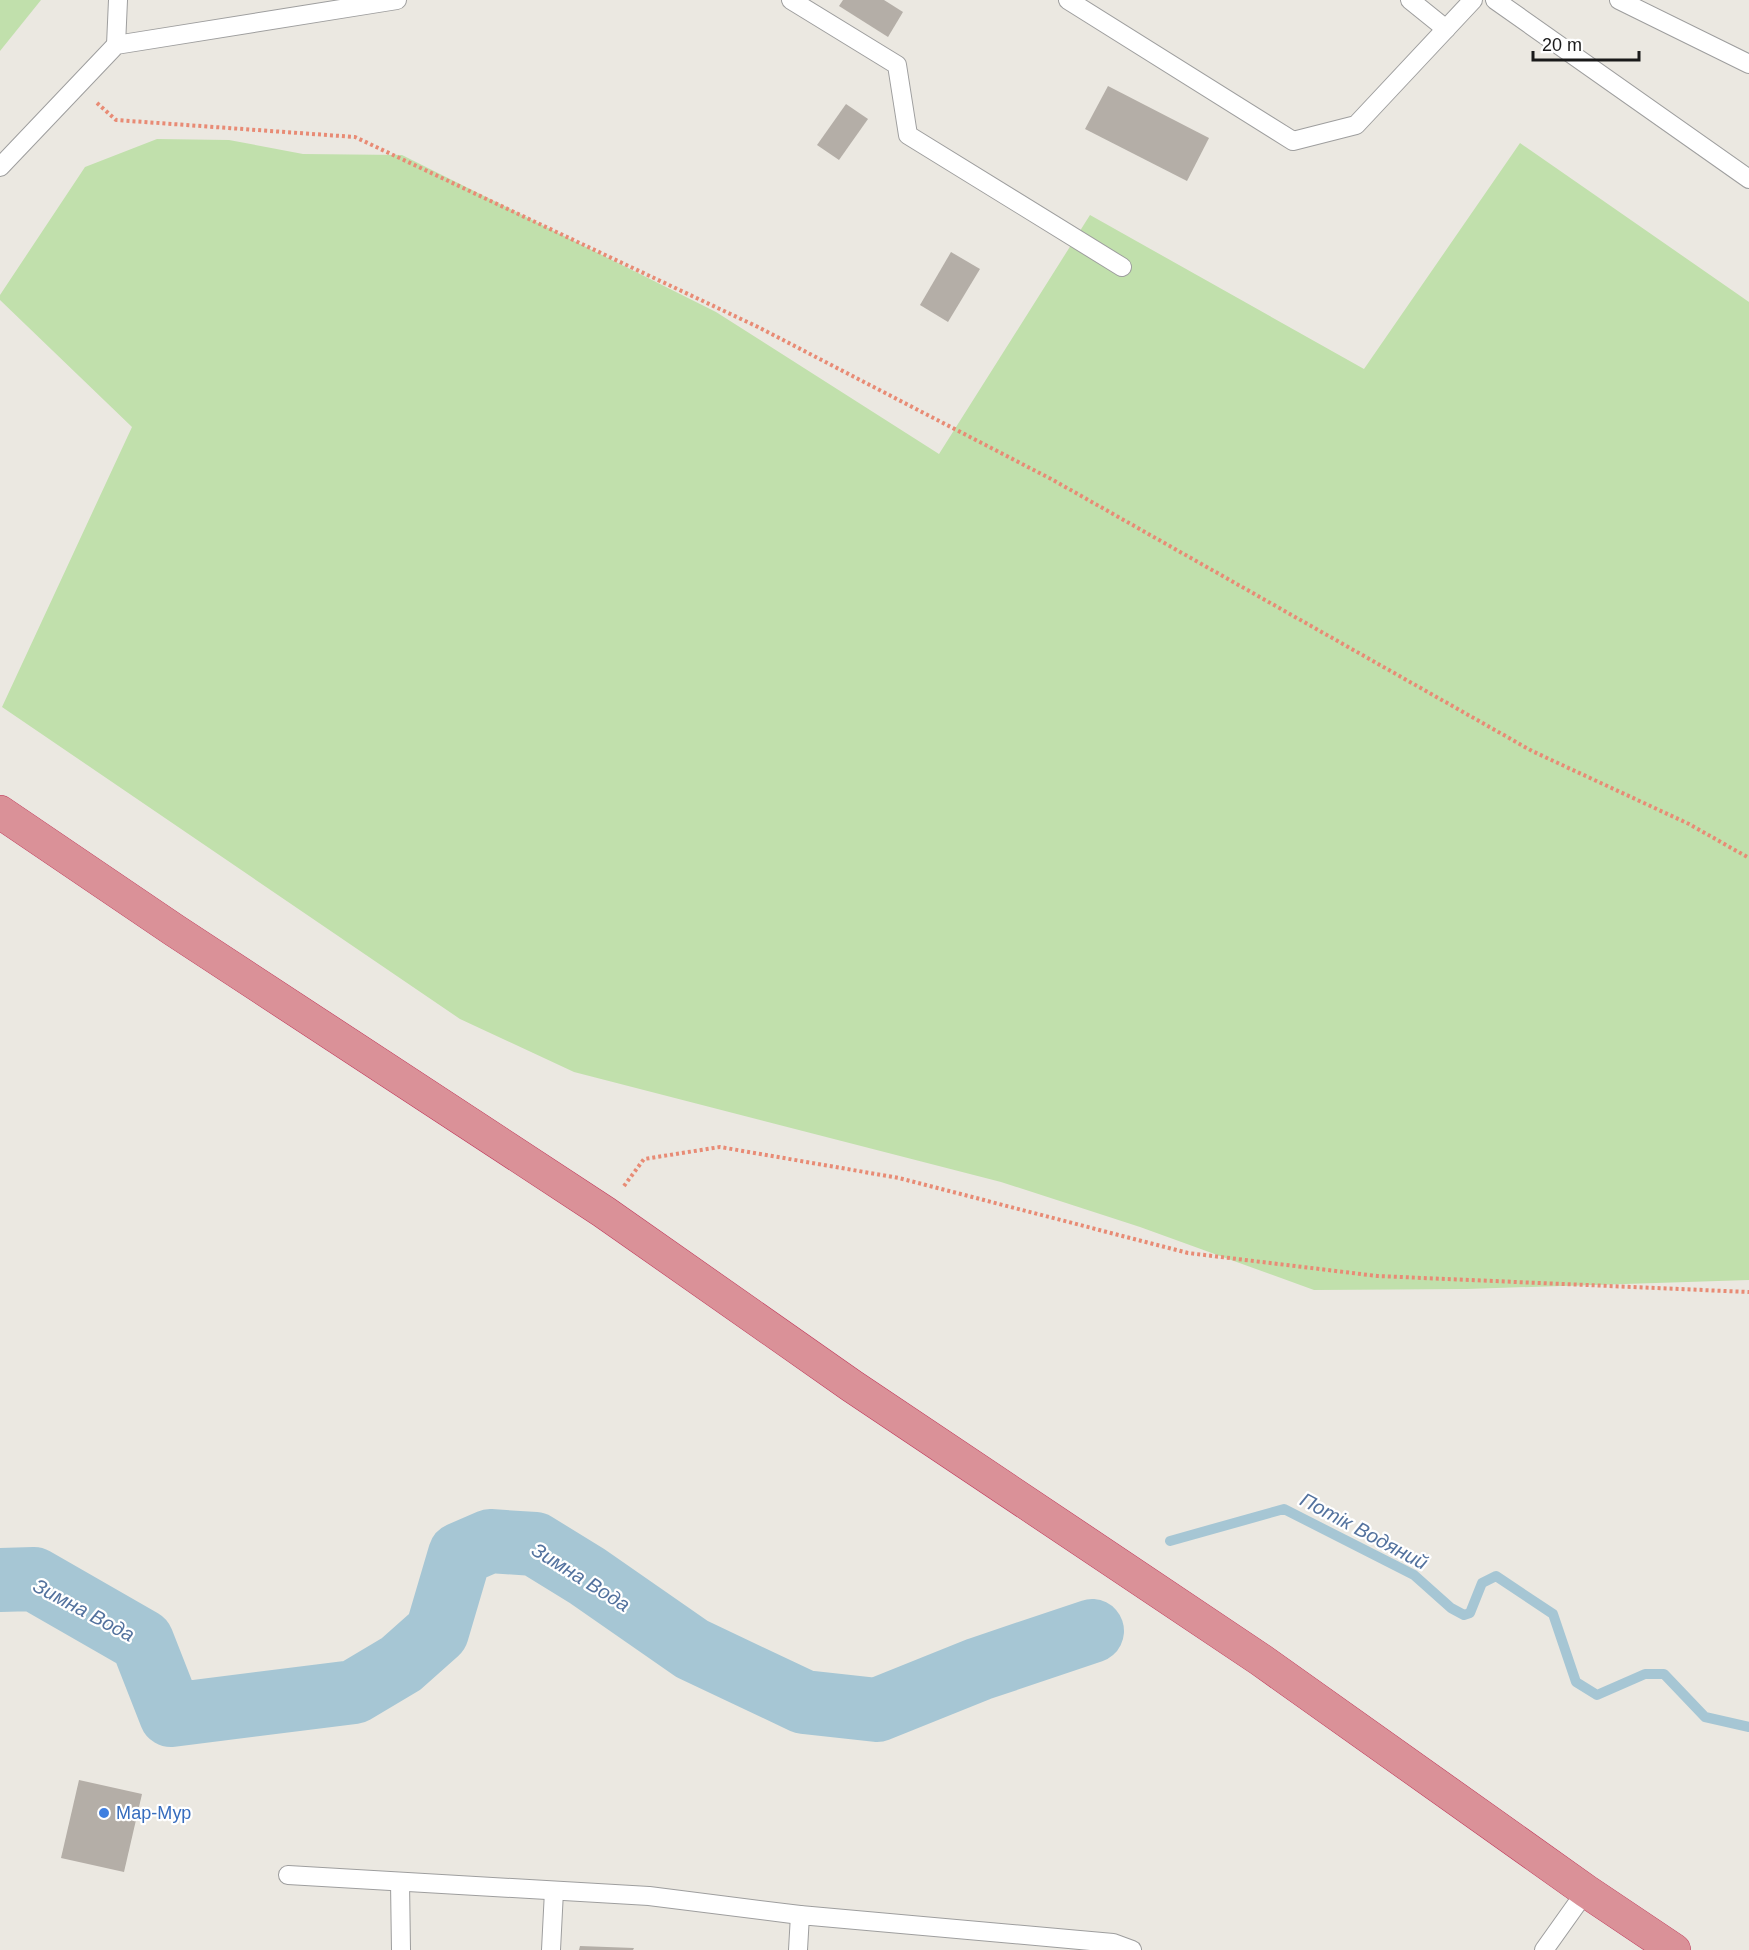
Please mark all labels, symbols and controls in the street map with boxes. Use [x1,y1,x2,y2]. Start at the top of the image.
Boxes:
scale bar [1533,24,1640,62]
text: 20 m [1542,35,1582,55]
water label: Потік Водяний [1297,1488,1431,1574]
water label: Зимна Вода [528,1538,634,1616]
water label: Зимна Вода [30,1574,138,1646]
place label: Мар-Мур [116,1803,191,1823]
marker: Мар-Мур [97,1806,111,1820]

